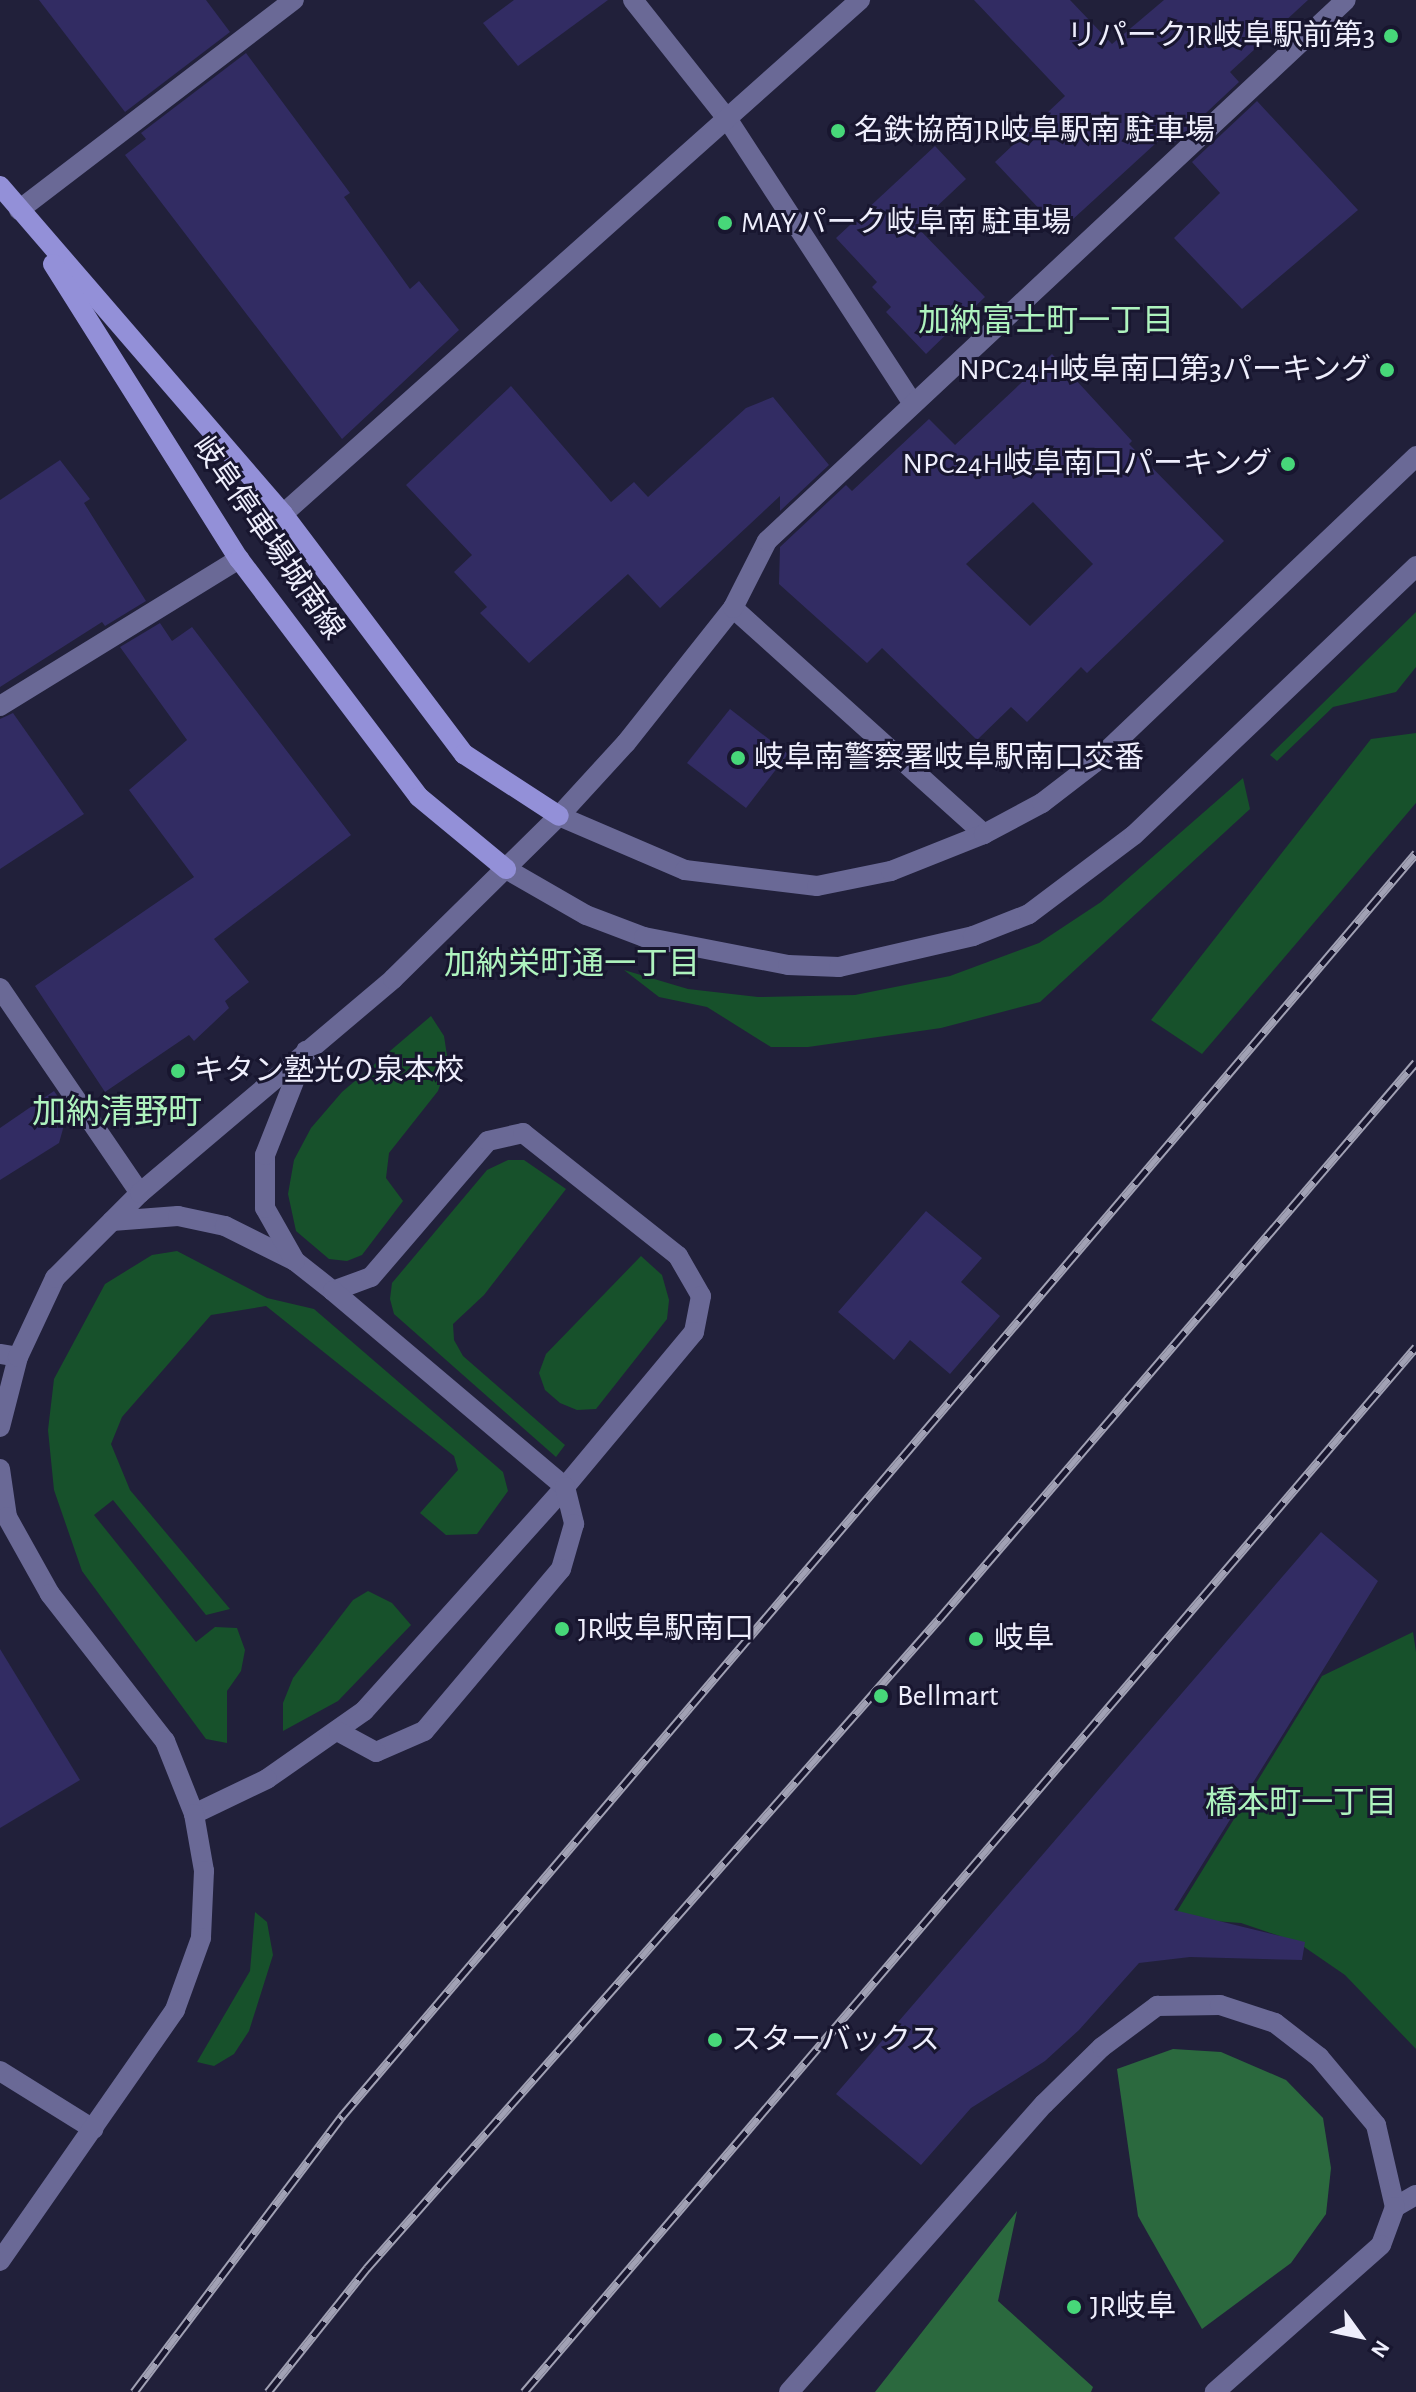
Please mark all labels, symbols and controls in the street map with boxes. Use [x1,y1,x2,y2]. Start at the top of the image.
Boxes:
place label: リパークJR岐阜駅前第3 [1067,18,1375,54]
marker: リパークJR岐阜駅前第3 [1382,27,1400,45]
place label: 名鉄協商JR岐阜駅南 駐車場 [854,113,1215,149]
marker: 名鉄協商JR岐阜駅南 駐車場 [829,122,847,140]
place label: MAYパーク岐阜南 駐車場 [741,205,1071,241]
marker: MAYパーク岐阜南 駐車場 [716,214,734,232]
district label: 加納富士町一丁目 [918,302,1174,340]
place label: NPC24H岐阜南口第3パーキング [958,352,1371,388]
marker: NPC24H岐阜南口第3パーキング [1378,361,1396,379]
street label: 岐阜停車場城南線 [184,429,352,647]
place label: NPC24H岐阜南口パーキング [902,446,1272,482]
marker: NPC24H岐阜南口パーキング [1279,455,1297,473]
place label: 岐阜南警察署岐阜駅南口交番 [754,740,1144,776]
marker: 岐阜南警察署岐阜駅南口交番 [729,749,747,767]
district label: 加納栄町通一丁目 [444,945,700,983]
place label: キタン塾光の泉本校 [194,1053,464,1089]
marker: キタン塾光の泉本校 [169,1062,187,1080]
district label: 加納清野町 [32,1094,202,1134]
place label: JR岐阜駅南口 [578,1611,754,1647]
marker: JR岐阜駅南口 [553,1620,571,1638]
place label: 岐阜 [994,1621,1054,1657]
marker: 岐阜 [965,1628,987,1650]
place label: Bellmart [897,1678,998,1714]
marker: Bellmart [872,1687,890,1705]
district label: 橋本町一丁目 [1205,1784,1397,1822]
place label: スターバックス [731,2022,941,2058]
marker: スターバックス [706,2031,724,2049]
place label: JR岐阜 [1090,2289,1176,2325]
north arrow [1320,2296,1400,2376]
marker: JR岐阜 [1065,2298,1083,2316]
text: N [1367,2337,1394,2361]

